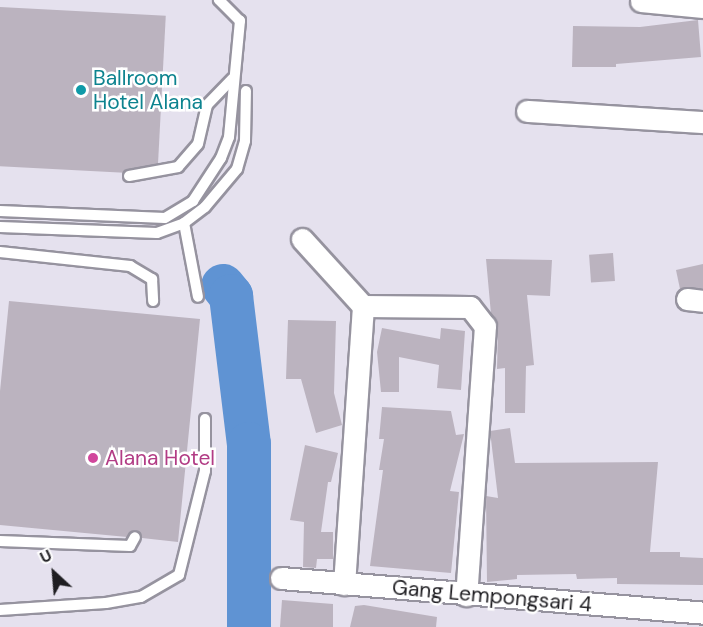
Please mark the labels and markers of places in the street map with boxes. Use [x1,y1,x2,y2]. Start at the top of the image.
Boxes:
place label: Ballroom Hotel Alana [93,65,203,115]
marker: Ballroom Hotel Alana [74,83,88,97]
place label: Alana Hotel [105,445,215,471]
marker: Alana Hotel [86,451,100,465]

